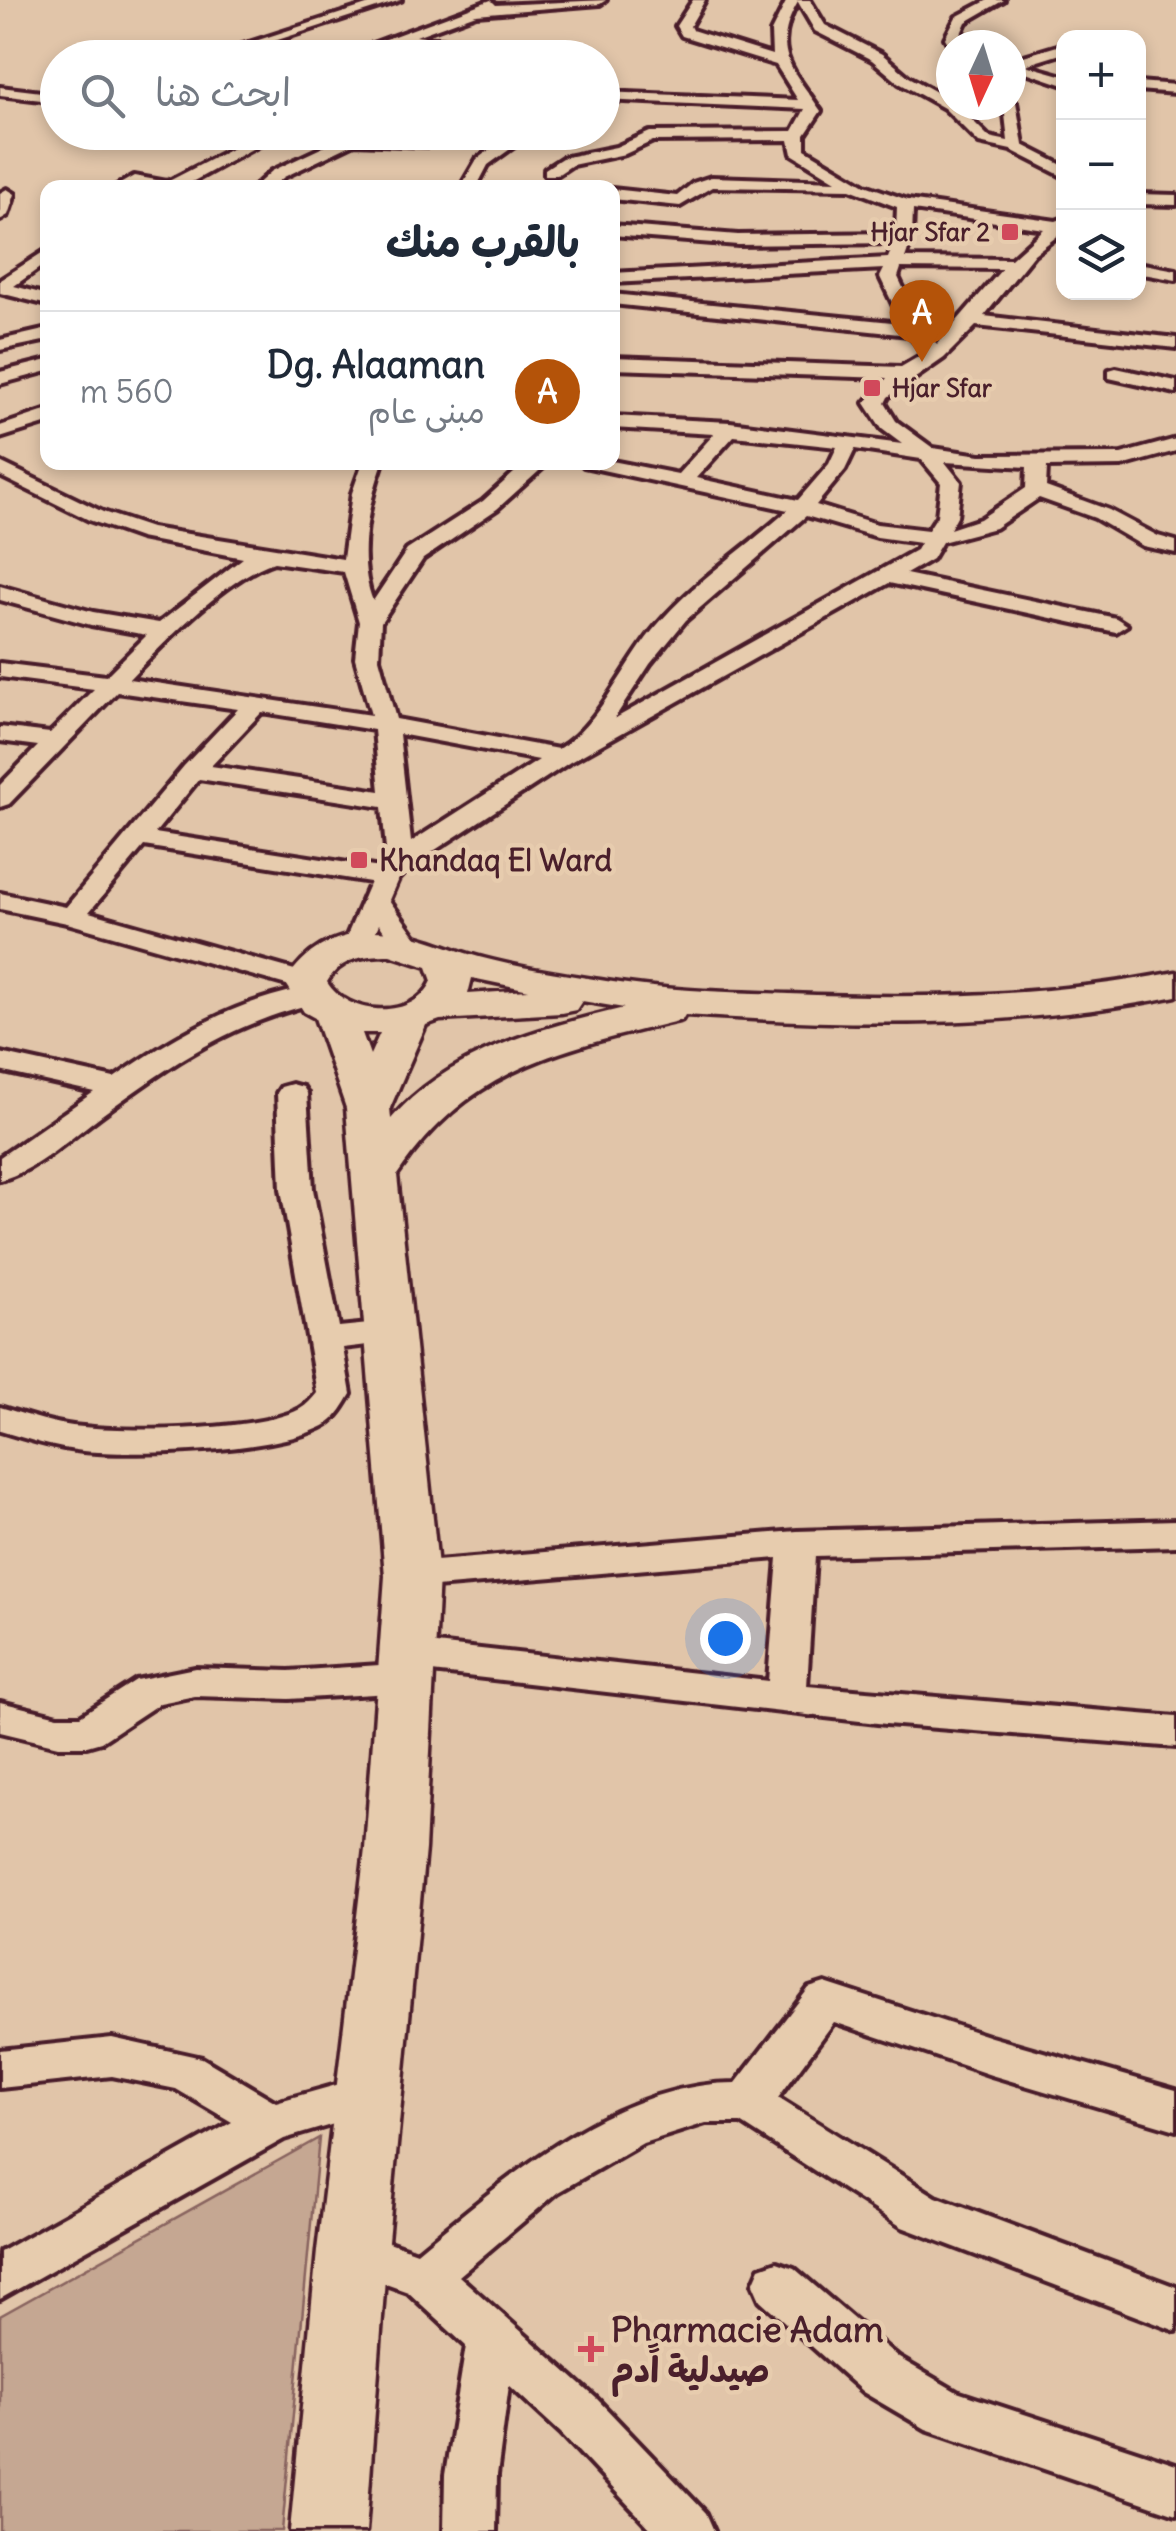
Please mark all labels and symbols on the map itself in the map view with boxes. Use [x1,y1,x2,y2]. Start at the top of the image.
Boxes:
north arrow [936,30,1026,120]
place label: Hjar Sfar 2 [870,216,990,248]
marker: Hjar Sfar 2 [999,221,1021,243]
pin: A [890,280,954,362]
place label: Hjar Sfar [892,372,993,404]
marker: Hjar Sfar [861,377,883,399]
place label: Khandaq El Ward [379,841,613,879]
marker: Khandaq El Ward [348,849,370,871]
your location [700,1613,751,1664]
place label: Pharmacie Adam صيدلية اًدم [611,2307,884,2397]
marker: Pharmacie Adam صيدلية اًدم [580,2338,602,2360]

